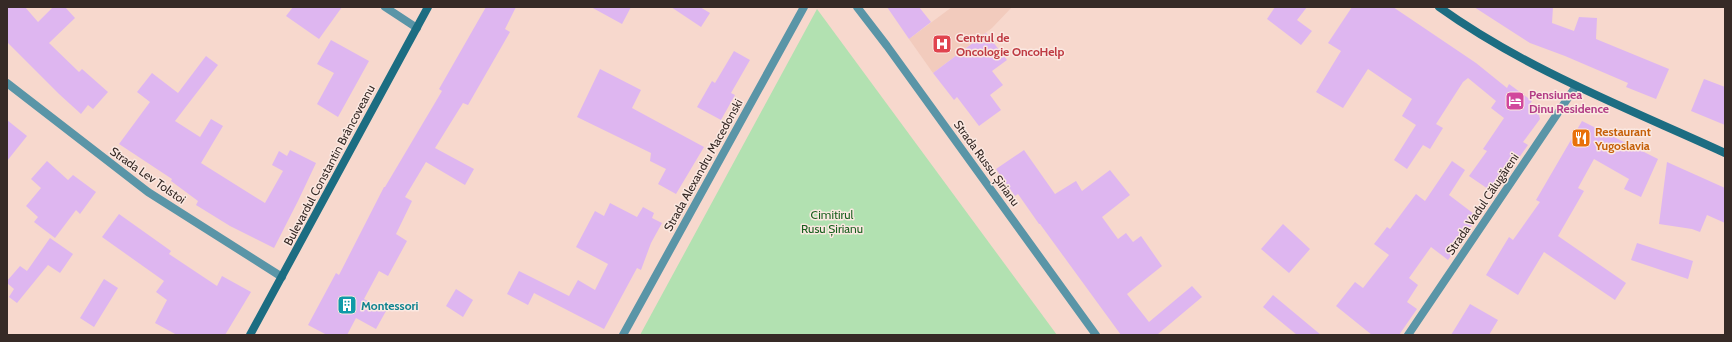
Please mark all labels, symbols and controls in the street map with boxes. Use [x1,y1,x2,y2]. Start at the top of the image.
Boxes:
place label: Centrul de Oncologie OncoHelp [956,30,1065,59]
hospital icon: Centrul de Oncologie OncoHelp [931,33,953,55]
street label: Bulevardul Constantin Brâncoveanu [280,82,378,248]
place label: Pensiunea Dinu Residence [1529,87,1609,116]
hotel icon: Pensiunea Dinu Residence [1504,90,1526,112]
street label: Strada Alexandru Macedonski [660,96,746,234]
street label: Strada Russu Șirianu [950,117,1023,209]
place label: Restaurant Yugoslavia [1594,124,1651,153]
restaurant icon: Restaurant Yugoslavia [1570,127,1592,149]
street label: Strada Lev Tolstoi [107,143,189,207]
street label: Strada Vadul Călugăreni [1442,150,1522,258]
park label: Cimitirul Rusu Șirianu [801,207,863,237]
building icon: Montessori [336,294,358,316]
place label: Montessori [361,298,418,313]

